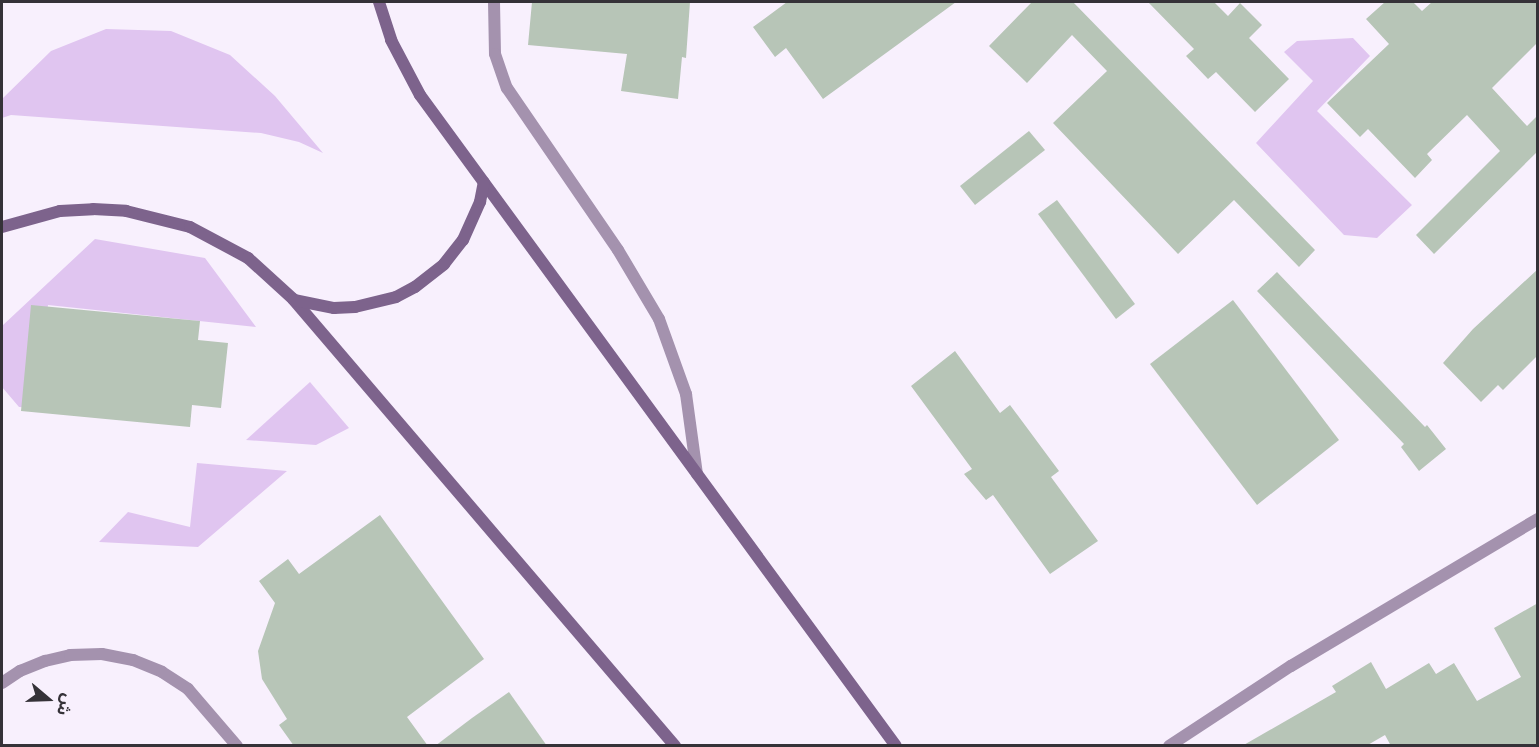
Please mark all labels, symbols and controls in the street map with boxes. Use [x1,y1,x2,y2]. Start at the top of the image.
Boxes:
north arrow [18,669,78,729]
text: ش [52,691,79,719]

